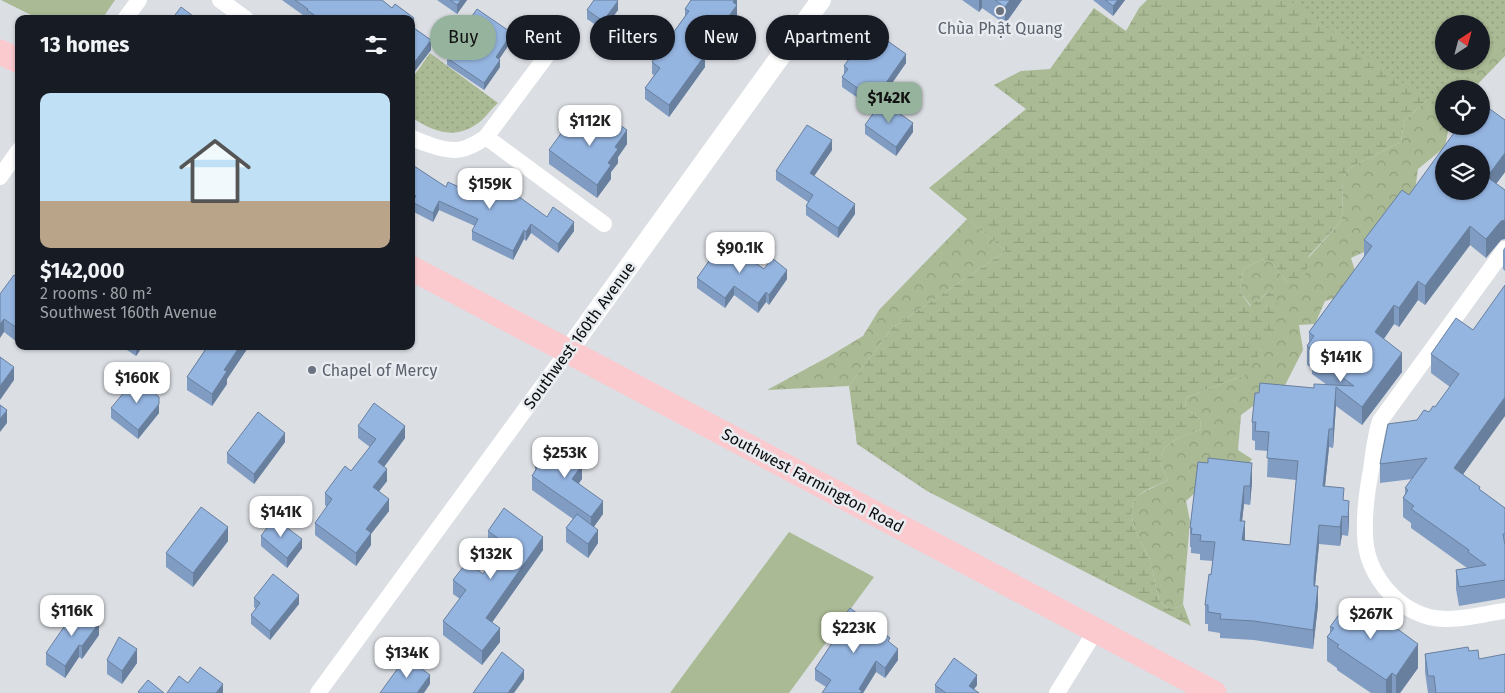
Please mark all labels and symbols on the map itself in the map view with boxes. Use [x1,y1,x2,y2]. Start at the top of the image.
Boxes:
marker: Chùa Phật Quang [994,5,1006,17]
north arrow [1435,15,1490,70]
place label: Chùa Phật Quang [938,19,1063,38]
pin: $142K [854,82,924,124]
pin: $112K [555,104,625,147]
pin: $159K [455,168,525,210]
pin: $90.1K [699,232,781,274]
street label: Southwest 160th Avenue [520,258,639,413]
pin: $141K [1306,340,1376,383]
place label: Chapel of Mercy [322,361,437,380]
pin: $160K [102,362,172,404]
marker: Chapel of Mercy [306,364,318,376]
street label: Southwest Farmington Road [719,424,907,537]
pin: $253K [530,436,600,479]
pin: $141K [246,496,316,538]
pin: $132K [456,538,526,580]
pin: $116K [37,594,107,637]
pin: $267K [1336,598,1406,640]
pin: $223K [819,612,889,654]
pin: $134K [372,636,442,679]

